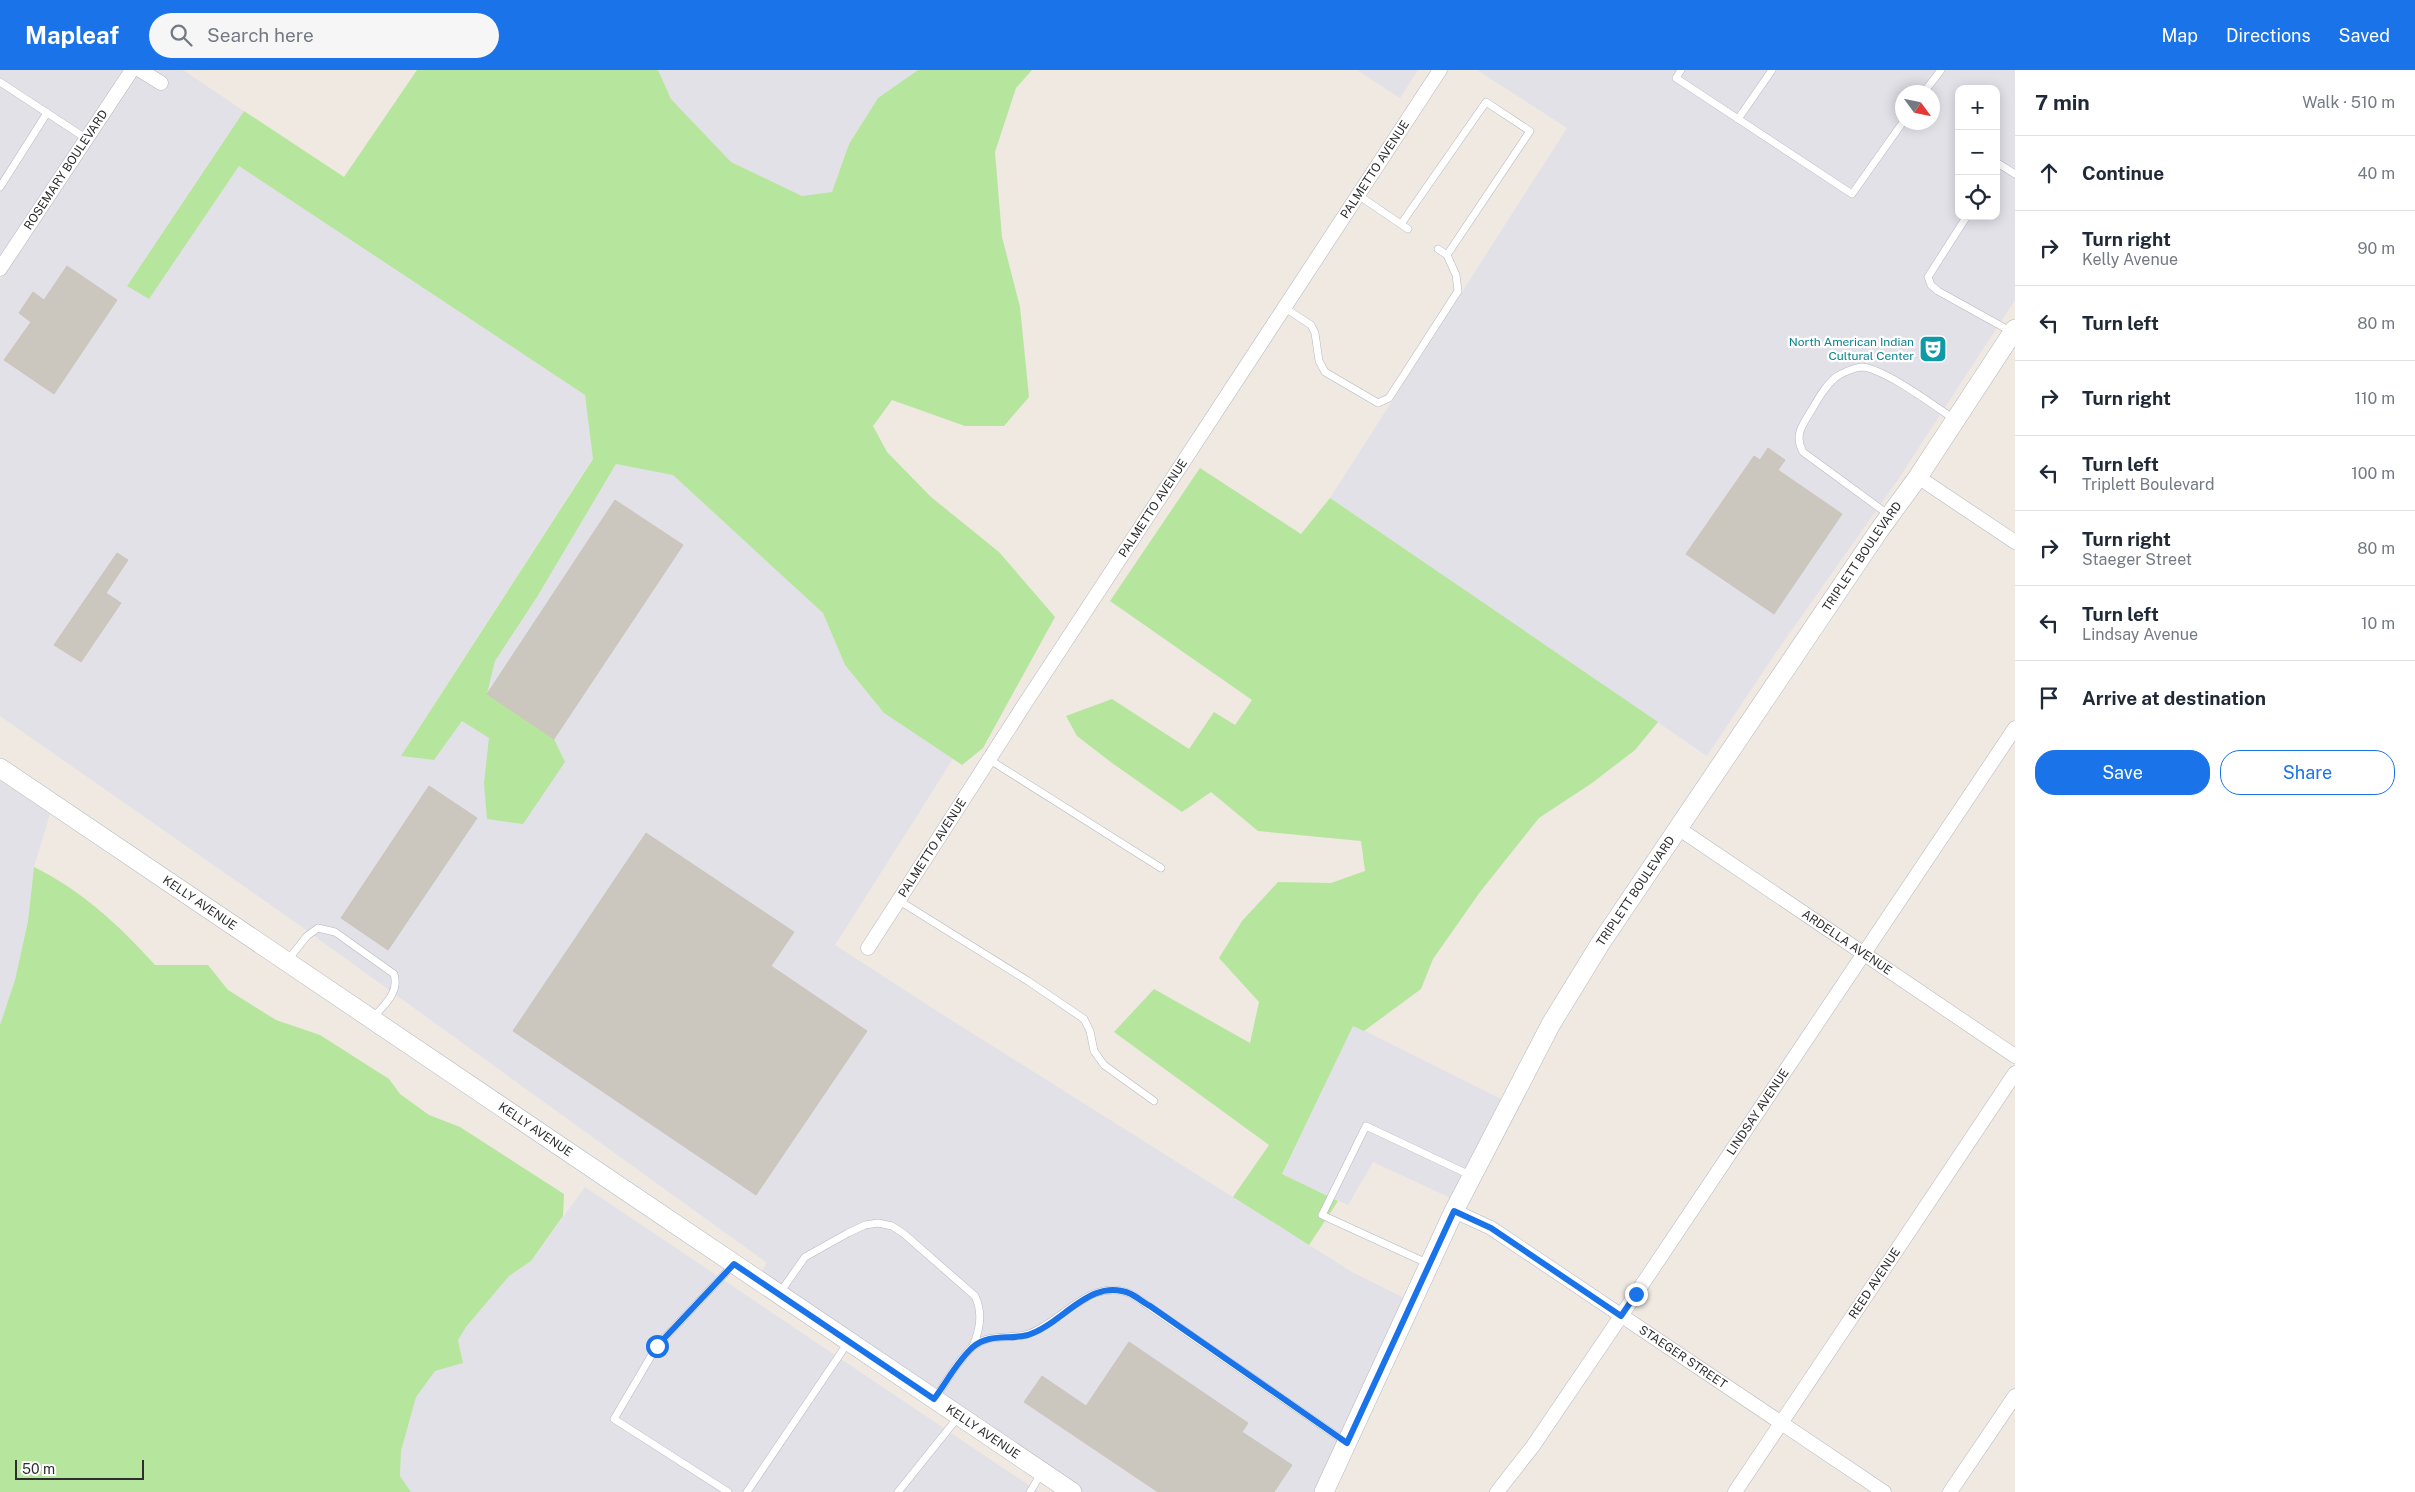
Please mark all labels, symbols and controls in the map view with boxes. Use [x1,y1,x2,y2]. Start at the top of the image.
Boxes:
search box [149,13,499,58]
text: Mapleaf [25,21,119,49]
icon: search [167,21,195,49]
text: Search here [207,24,314,46]
text: Map [2161,25,2198,46]
text: Directions [2226,25,2311,46]
text: Saved [2339,25,2390,46]
north arrow [1895,85,1940,130]
map controls [1955,85,2000,220]
button: + [1955,85,2000,130]
text: 7 min [2035,90,2090,115]
text: Walk · 510 m [2302,93,2395,112]
street label: ROSEMARY BOULEVARD [21,107,111,232]
street label: PALMETTO AVENUE [1338,118,1412,221]
button: − [1955,130,2000,175]
icon: ahead [2035,159,2063,187]
text: Continue [2082,162,2164,184]
text: 40 m [2357,164,2395,183]
button: locate [1955,175,2000,220]
text: Turn right [2082,228,2171,250]
icon: right [2035,234,2063,262]
text: 90 m [2358,239,2395,258]
text: Kelly Avenue [2082,250,2178,269]
icon: left [2035,309,2063,337]
text: Turn left [2082,312,2159,334]
text: 80 m [2357,314,2395,333]
theatre icon: North American Indian Cultural Center [1918,334,1948,364]
place label: North American Indian Cultural Center [1789,335,1914,363]
icon: right [2035,384,2063,412]
text: Turn right [2082,387,2171,409]
text: 110 m [2354,389,2395,408]
text: Turn left [2082,453,2159,475]
street label: PALMETTO AVENUE [1116,456,1190,560]
icon: left [2035,459,2063,487]
text: 100 m [2351,464,2395,483]
text: Triplett Boulevard [2082,475,2214,494]
street label: TRIPLETT BOULEVARD [1820,499,1905,614]
text: Turn right [2082,528,2171,550]
icon: right [2035,534,2063,562]
text: 80 m [2357,539,2395,558]
text: Staeger Street [2082,550,2192,569]
text: Turn left [2082,603,2159,625]
icon: left [2035,609,2063,637]
text: 10 m [2361,614,2395,633]
text: Lindsay Avenue [2082,625,2198,644]
icon: arrive [2035,684,2063,712]
text: Arrive at destination [2082,687,2266,709]
button: Save [2035,750,2210,795]
button: Share [2220,750,2395,795]
street label: PALMETTO AVENUE [895,796,969,900]
street label: TRIPLETT BOULEVARD [1594,833,1678,949]
street label: KELLY AVENUE [160,873,239,933]
street label: ARDELLA AVENUE [1799,907,1895,978]
street label: LINDSAY AVENUE [1724,1066,1792,1158]
street label: KELLY AVENUE [496,1100,575,1159]
street label: REED AVENUE [1846,1245,1903,1321]
route end [1625,1283,1648,1306]
street label: STAEGER STREET [1636,1323,1730,1391]
route start [646,1335,669,1358]
street label: KELLY AVENUE [943,1402,1022,1462]
scale bar [15,1457,144,1480]
text: 50 m [22,1461,55,1477]

